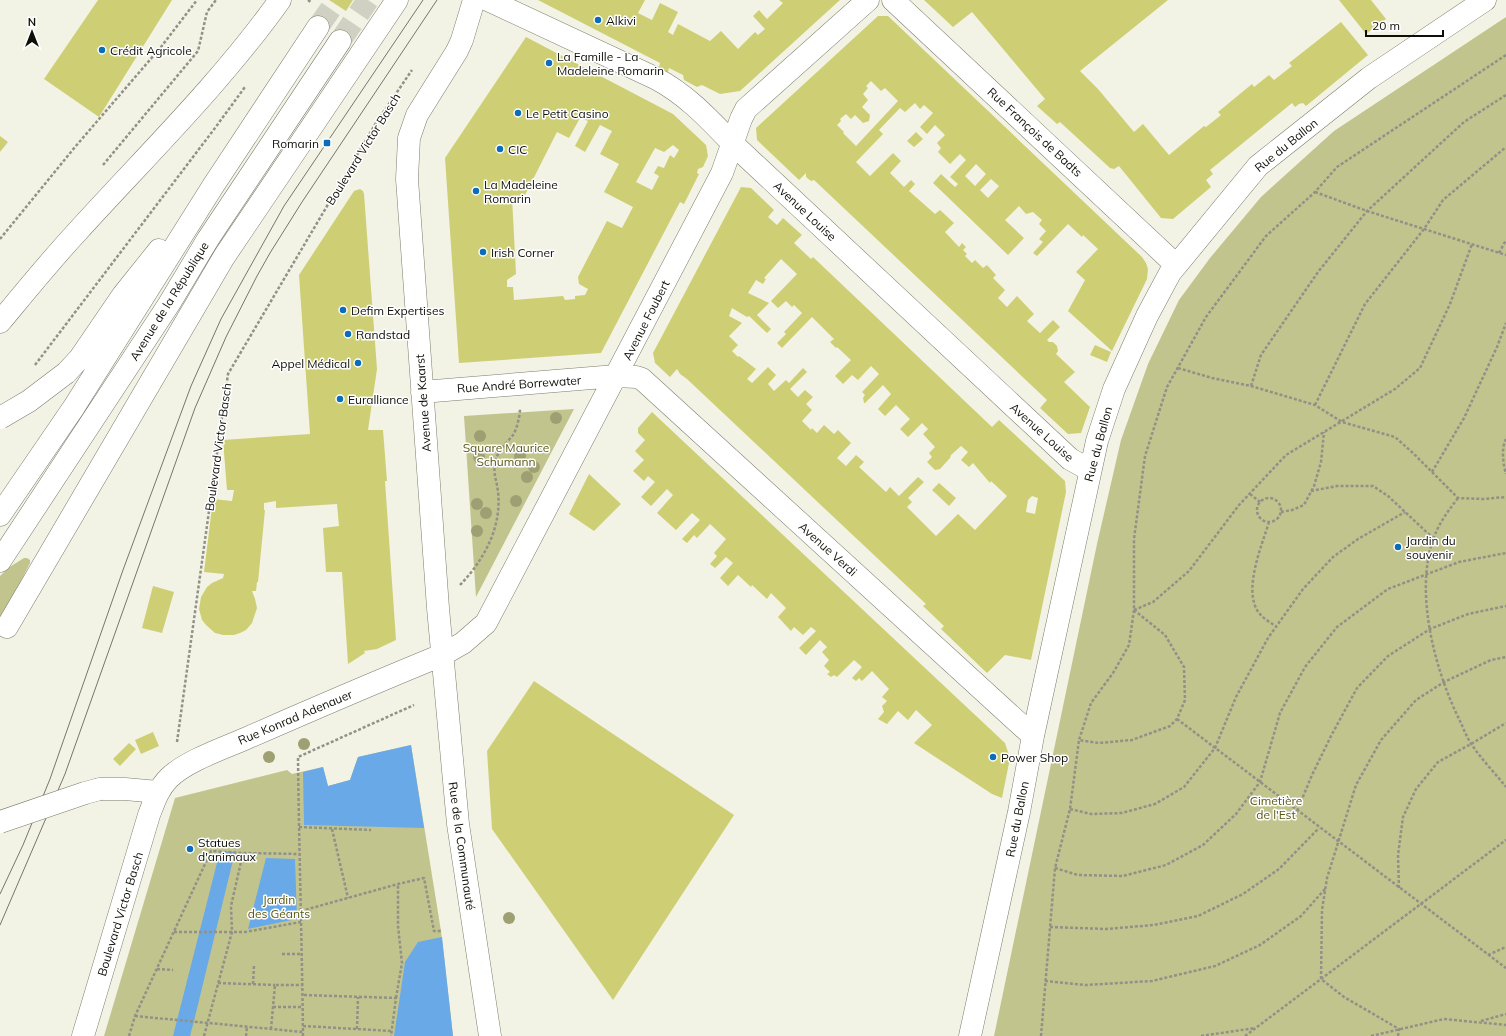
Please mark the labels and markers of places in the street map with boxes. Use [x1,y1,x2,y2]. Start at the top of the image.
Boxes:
place label: Alkivi [606,13,636,28]
marker: Alkivi [593,15,603,25]
place label: Crédit Agricole [110,43,192,58]
marker: Crédit Agricole [97,45,107,55]
place label: La Famille - La Madeleine Romarin [557,49,664,78]
marker: La Famille - La Madeleine Romarin [544,58,554,68]
place label: Le Petit Casino [526,106,609,121]
marker: Le Petit Casino [513,108,523,118]
place label: Romarin [272,136,319,151]
marker: Romarin [322,138,332,148]
place label: CIC [508,142,528,157]
marker: CIC [495,144,505,154]
place label: La Madeleine Romarin [484,177,558,206]
marker: La Madeleine Romarin [471,186,481,196]
place label: Irish Corner [491,245,555,260]
marker: Irish Corner [478,247,488,257]
place label: Defim Expertises [351,303,444,318]
marker: Defim Expertises [338,305,348,315]
place label: Randstad [356,327,410,342]
marker: Randstad [343,329,353,339]
place label: Appel Médical [271,356,350,371]
marker: Appel Médical [353,358,363,368]
place label: Euralliance [348,392,409,407]
marker: Euralliance [335,394,345,404]
place label: Jardin du souvenir [1406,533,1456,562]
marker: Jardin du souvenir [1393,542,1403,552]
place label: Power Shop [1001,750,1068,765]
marker: Power Shop [988,752,998,762]
place label: Statues d'animaux [198,835,257,864]
marker: Statues d'animaux [185,844,195,854]

